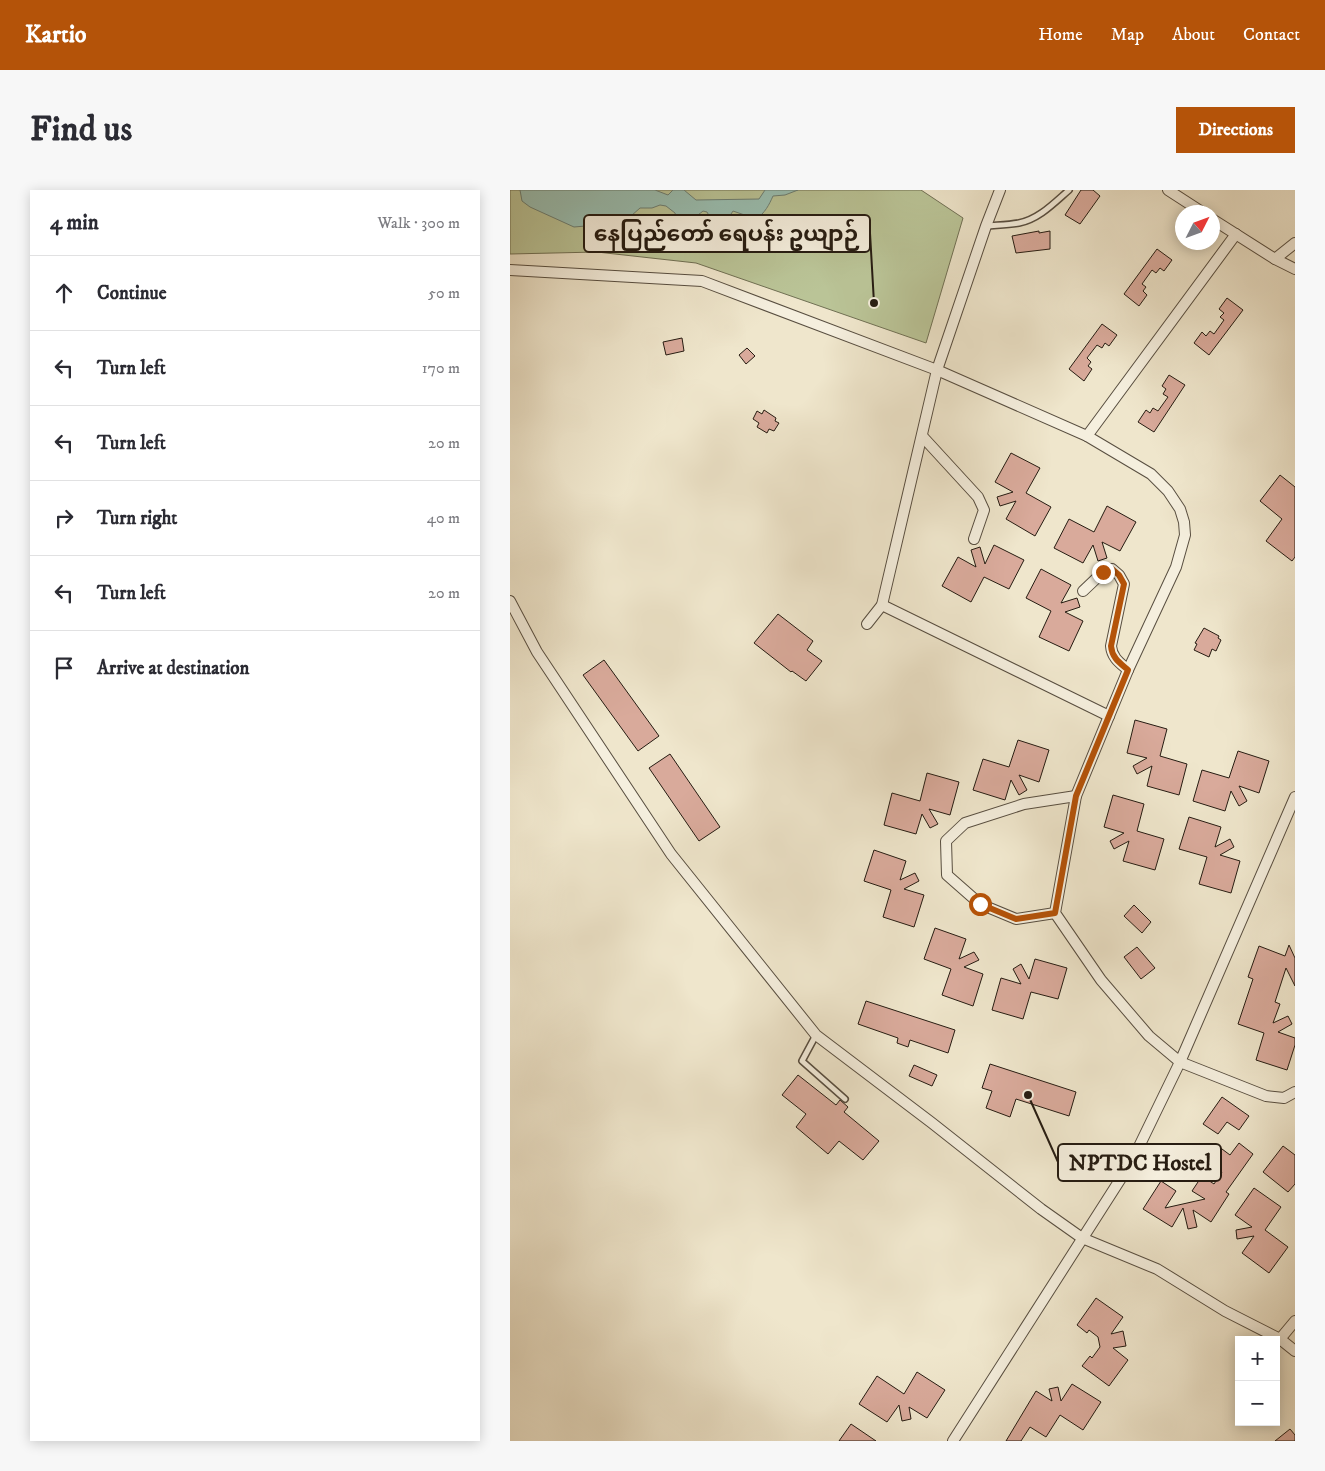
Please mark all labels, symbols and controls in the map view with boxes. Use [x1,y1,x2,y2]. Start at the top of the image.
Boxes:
text: Kartio [25,20,87,50]
text: Home [1038,24,1083,46]
text: Map [1111,24,1144,46]
text: About [1172,24,1215,46]
text: Contact [1243,24,1300,46]
button: Directions [1176,107,1295,153]
text: Find us [30,108,132,152]
north arrow [1175,205,1220,250]
text: 4 min [50,210,99,236]
text: Walk · 300 m [377,213,460,233]
callout: နေပြည်တော် ရေပန်း ဥယျာဉ် [584,215,870,252]
text: နေပြည်တော် ရေပန်း ဥယျာဉ် [594,218,860,252]
icon: ahead [50,279,78,307]
text: Continue [97,282,167,305]
text: 50 m [428,283,460,303]
icon: left [50,354,78,382]
text: Turn left [97,357,166,380]
text: 170 m [422,358,460,378]
icon: left [50,429,78,457]
text: Turn left [97,432,166,455]
text: 20 m [428,433,460,453]
icon: right [50,504,78,532]
text: Turn right [97,507,177,530]
text: 40 m [427,508,460,528]
route end [1092,561,1115,584]
icon: left [50,579,78,607]
text: Turn left [97,582,166,605]
text: 20 m [428,583,460,603]
icon: arrive [50,654,78,682]
text: Arrive at destination [97,657,249,680]
route start [969,893,992,916]
callout: NPTDC Hostel [1058,1144,1221,1181]
text: NPTDC Hostel [1069,1150,1212,1177]
map controls [1235,1336,1280,1426]
button: + [1235,1336,1280,1381]
button: − [1235,1381,1280,1426]

